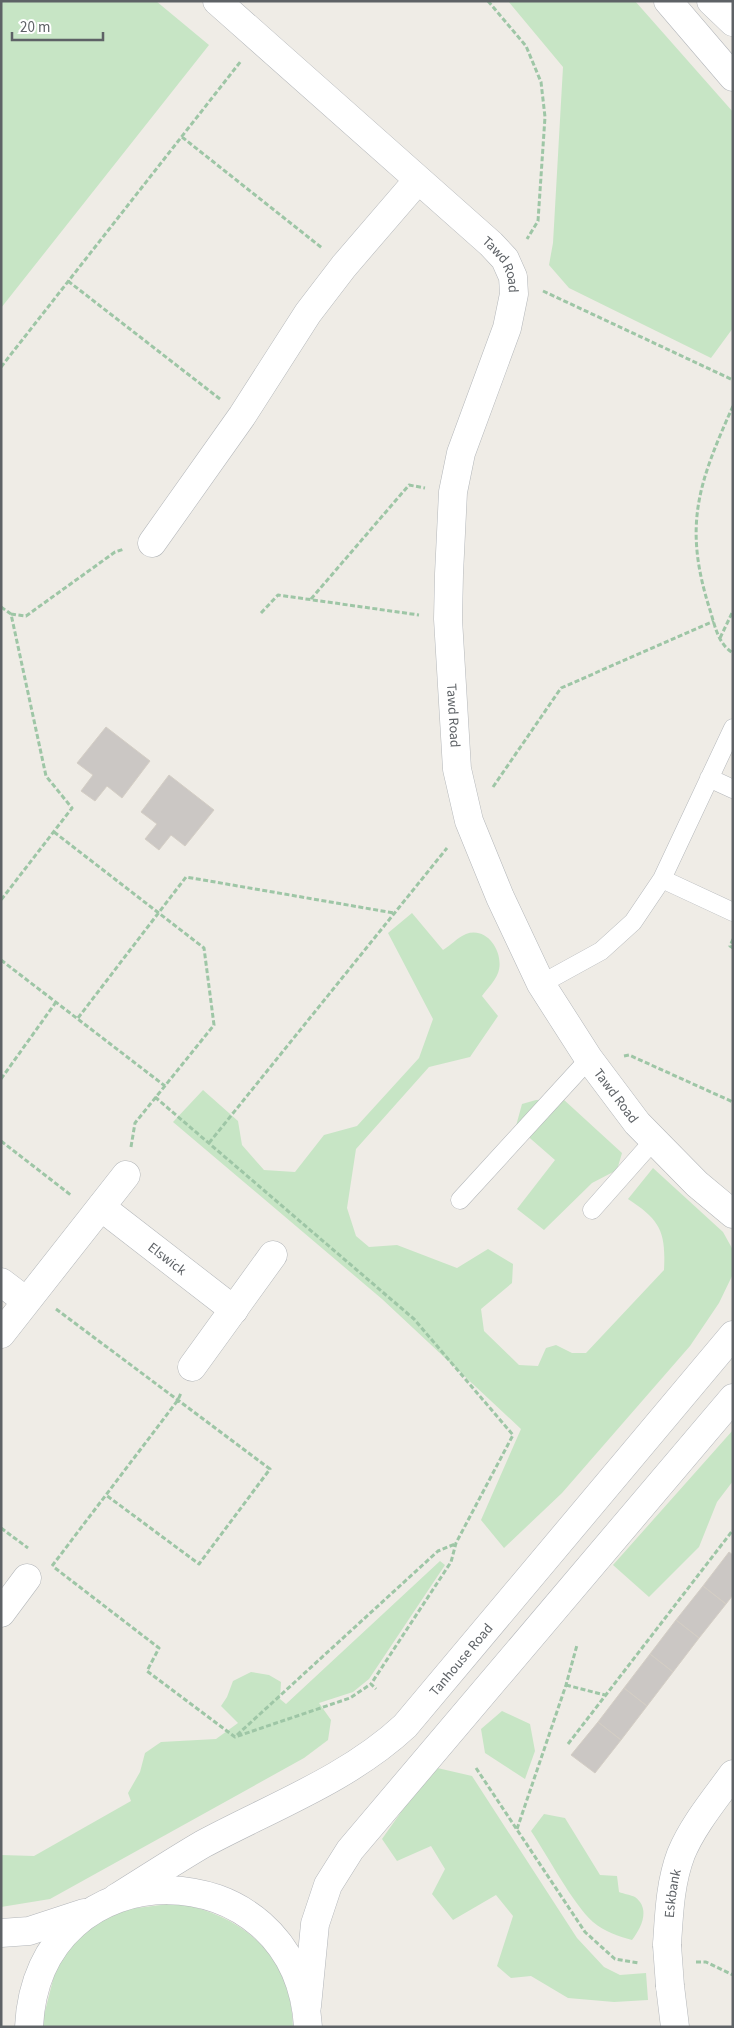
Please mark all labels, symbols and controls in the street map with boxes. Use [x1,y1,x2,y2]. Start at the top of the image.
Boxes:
scale bar [12,10,104,42]
text: 20 m [20,17,50,38]
street label: Tawd Road [477,232,523,293]
street label: Tawd Road [441,683,465,748]
street label: Tawd Road [588,1065,643,1128]
street label: Elswick [143,1238,190,1281]
street label: Tanhouse Road [425,1619,498,1701]
street label: Eskbank [660,1867,687,1919]

